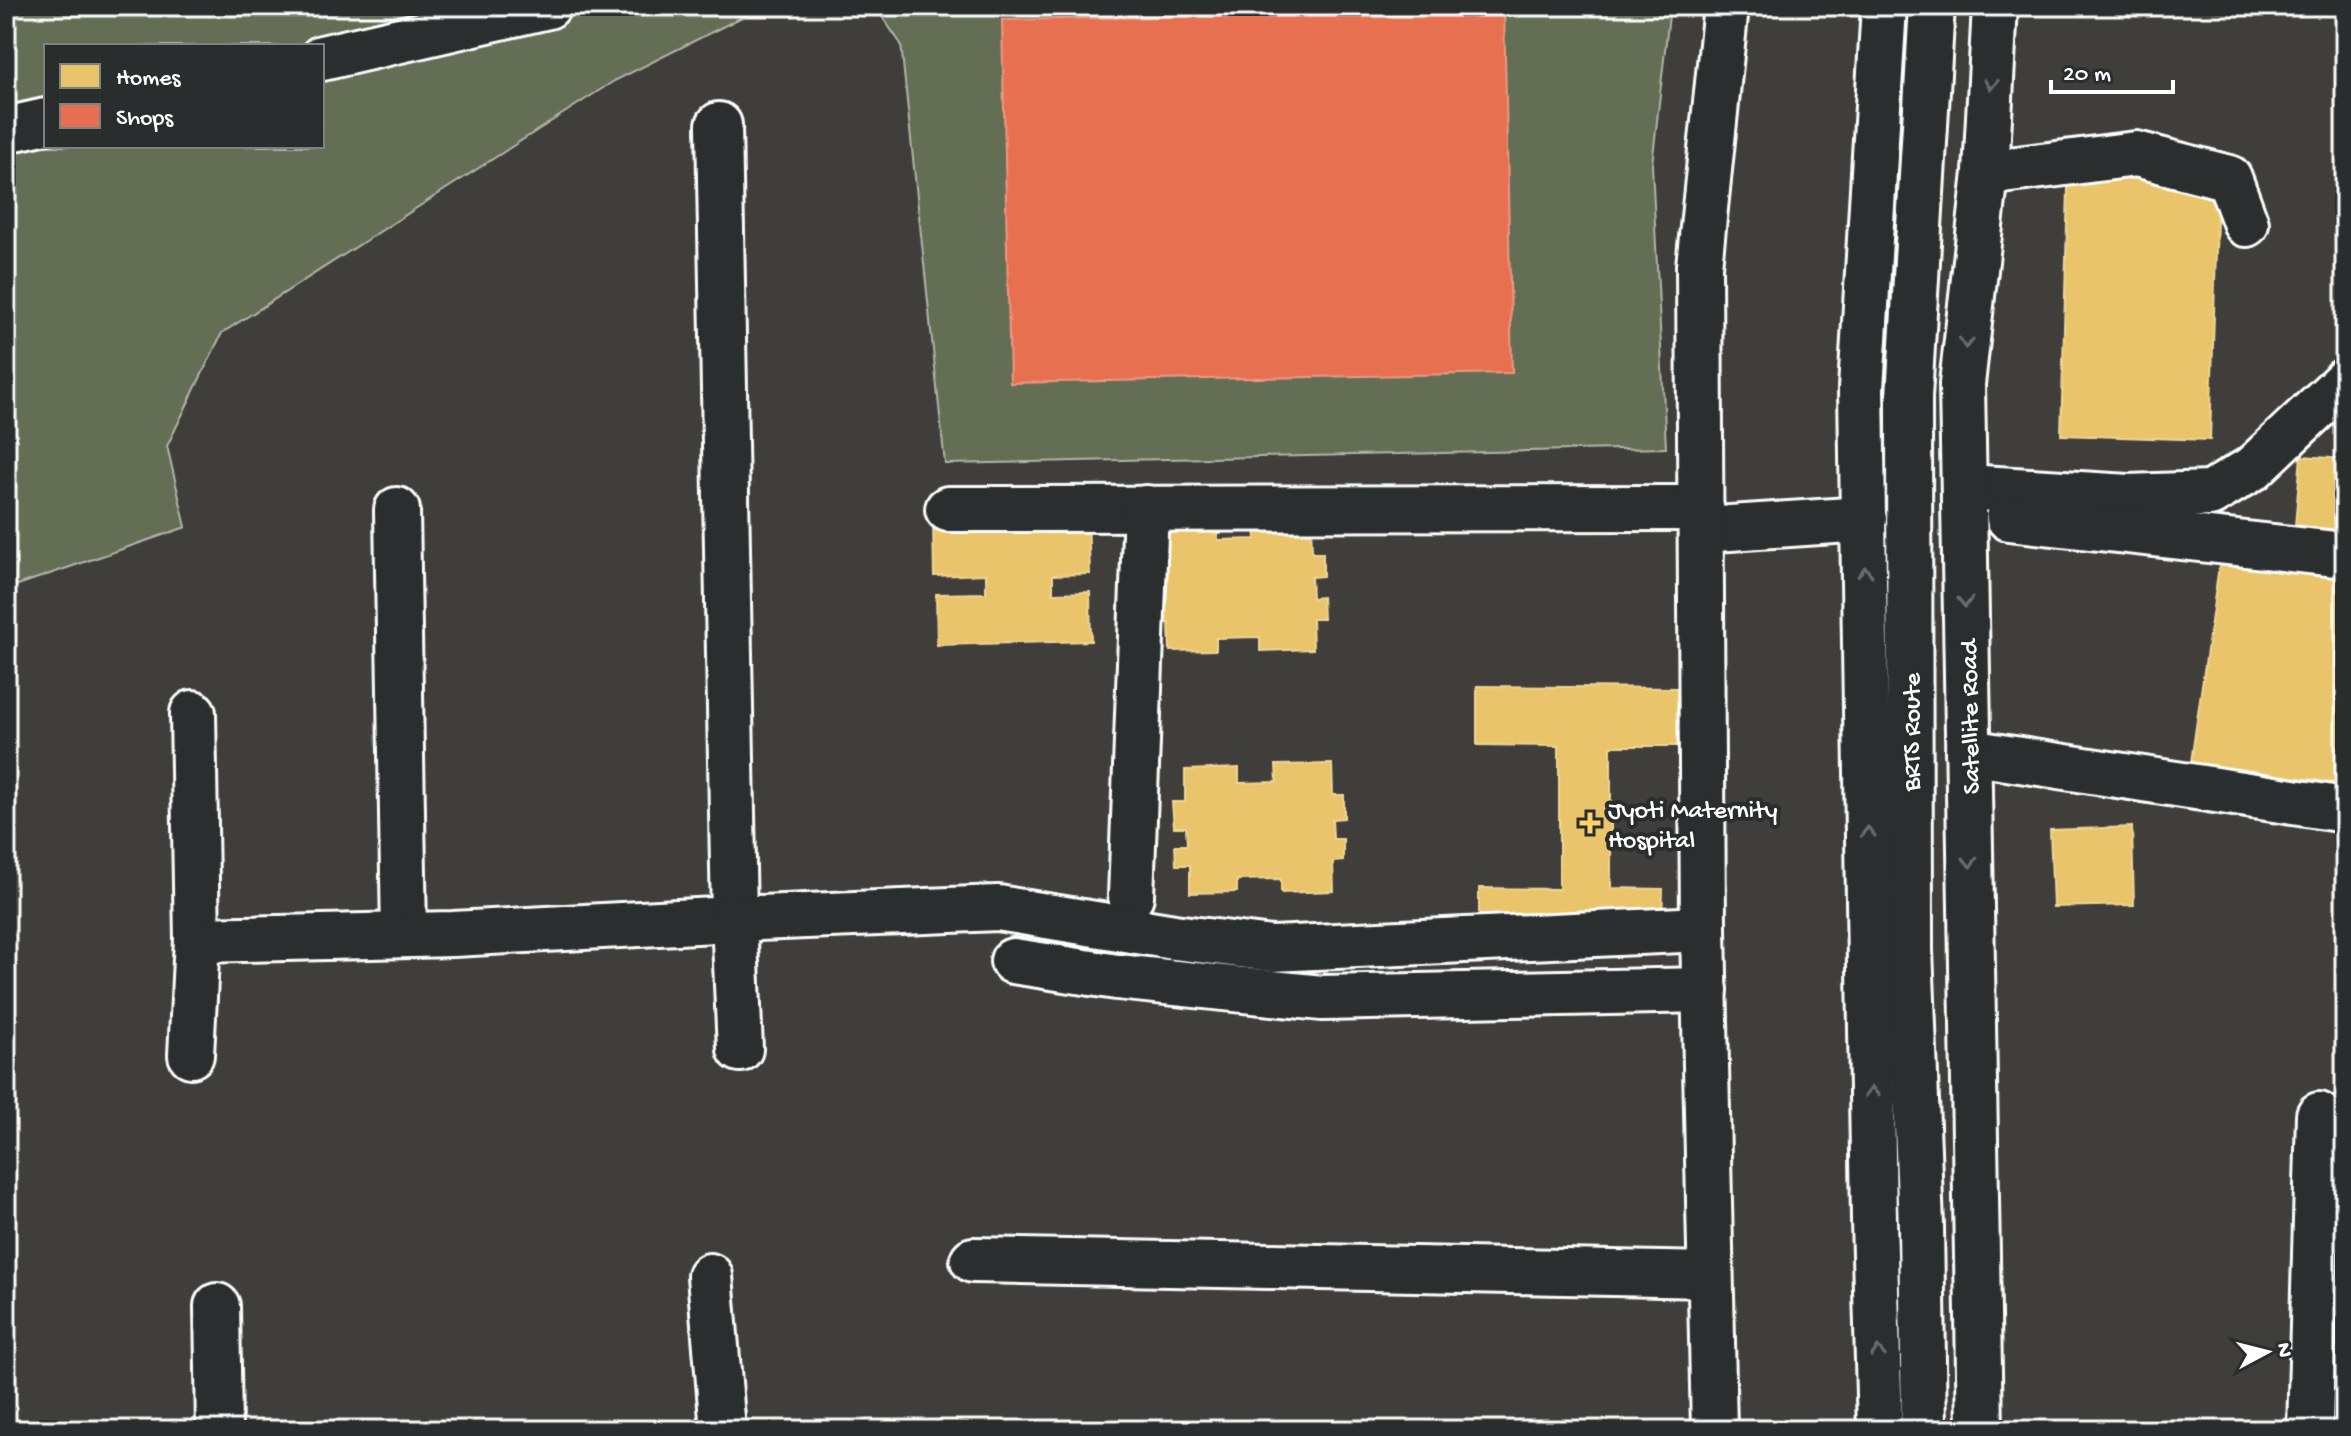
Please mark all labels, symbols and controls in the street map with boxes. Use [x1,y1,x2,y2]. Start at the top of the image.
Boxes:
legend [44,44,324,148]
scale bar [2051,44,2173,94]
text: 20 m [2063,61,2111,90]
text: Homes [116,65,182,94]
one-way arrow [1983,78,2000,91]
text: Shops [116,105,174,134]
one-way arrow [1958,337,1975,350]
one-way arrow [1856,565,1873,578]
one-way arrow [1957,596,1974,609]
street label: Satellite Road [1956,638,1989,794]
street label: BRTS Route [1899,672,1930,792]
place label: Jyoti Maternity Hospital [1608,797,1778,858]
marker: Jyoti Maternity Hospital [1579,812,1601,834]
one-way arrow [1860,825,1877,838]
one-way arrow [1961,856,1979,869]
one-way arrow [1863,1085,1881,1098]
north arrow [2227,1312,2307,1392]
text: N [2269,1341,2297,1359]
one-way arrow [1870,1345,1887,1358]

